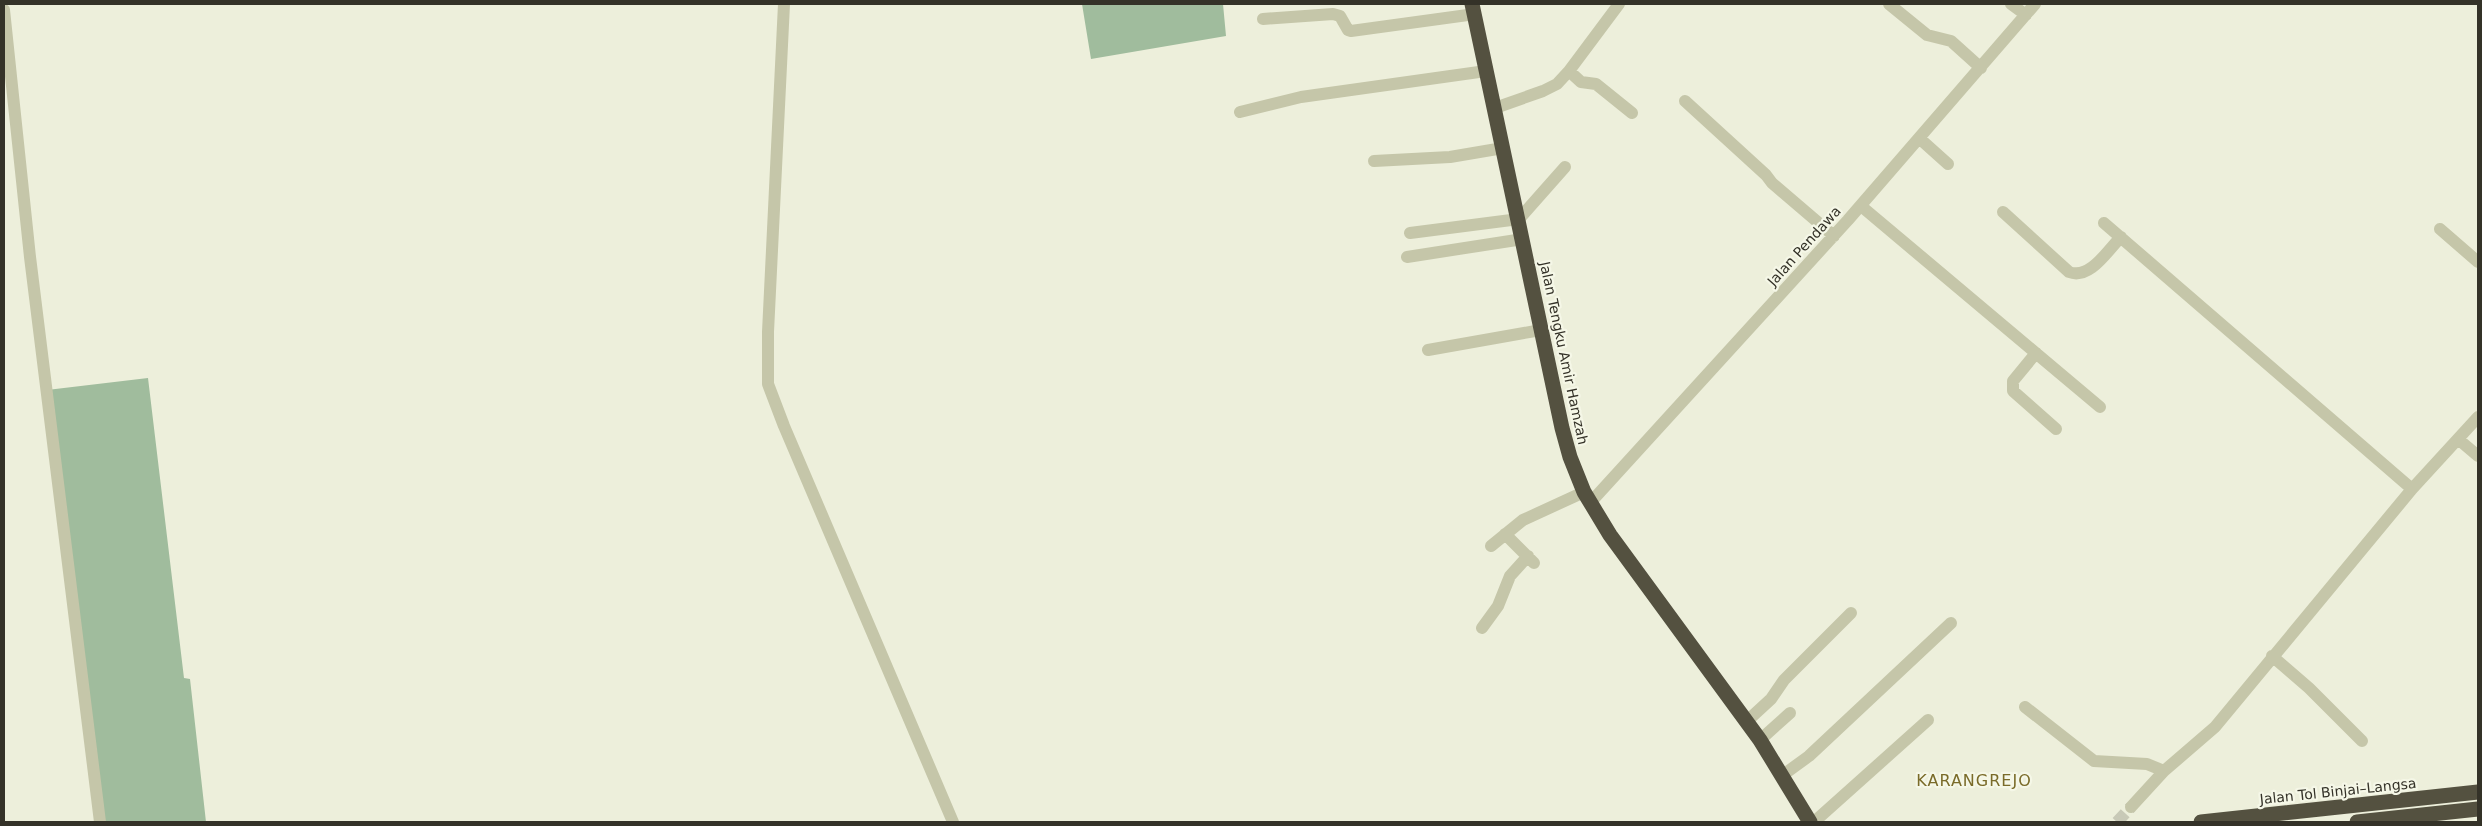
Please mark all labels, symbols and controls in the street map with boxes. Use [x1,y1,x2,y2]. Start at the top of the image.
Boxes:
street label: Jalan Pendawa [1763,203,1844,290]
street label: Jalan Tengku Amir Hamzah [1537,259,1591,446]
district label: KARANGREJO [1916,771,2032,790]
street label: Jalan Tol Binjai–Langsa [2258,775,2417,807]

